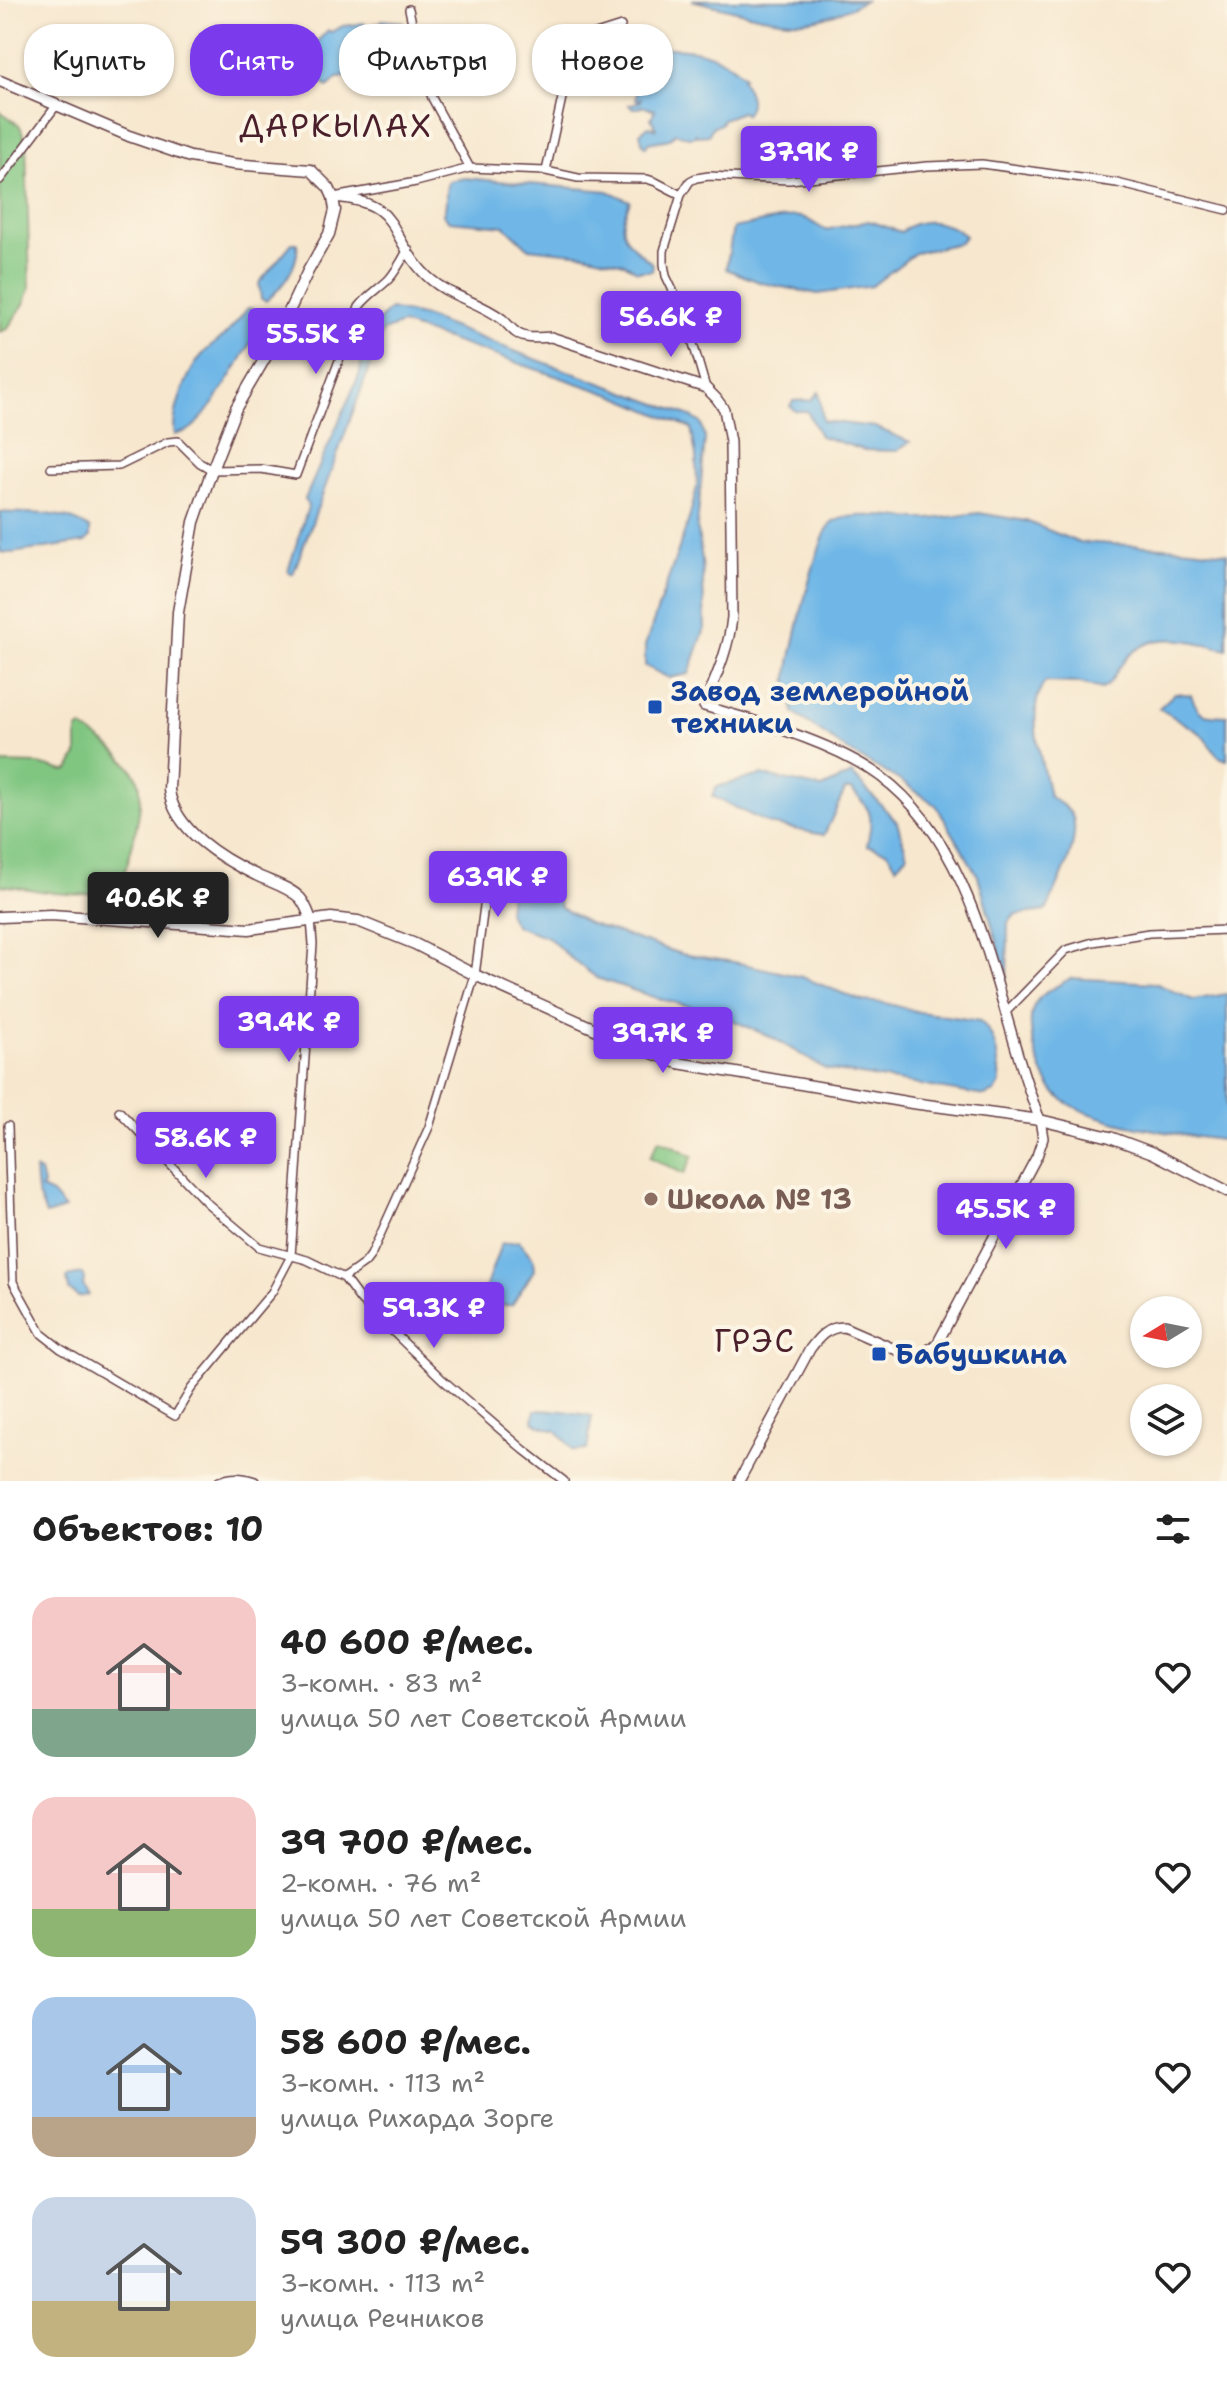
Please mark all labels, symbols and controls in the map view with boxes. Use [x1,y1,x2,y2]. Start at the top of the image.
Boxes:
chip: Купить [24,24,174,96]
chip: Снять [190,24,323,96]
chip: Фильтры [339,24,516,96]
chip: Новое [532,24,673,96]
district label: ДАРКЫЛАХ [239,104,433,147]
pin: 37.9K ₽ [735,126,883,194]
text: 37.9K ₽ [759,134,859,169]
pin: 56.6K ₽ [597,291,745,359]
text: 56.6K ₽ [619,299,723,334]
pin: 55.5K ₽ [242,308,390,376]
text: 55.5K ₽ [266,316,366,351]
place label: Завод землеройной техники [671,672,969,742]
marker: Завод землеройной техники [646,698,664,716]
pin: 63.9K ₽ [424,851,572,919]
text: 63.9K ₽ [447,859,549,894]
pin: 40.6K ₽ [84,872,232,940]
text: 40.6K ₽ [106,880,210,915]
pin: 39.4K ₽ [215,996,363,1064]
text: 39.4K ₽ [237,1004,341,1039]
pin: 39.7K ₽ [589,1007,737,1075]
text: 39.7K ₽ [612,1015,715,1050]
pin: 58.6K ₽ [132,1112,280,1180]
text: 58.6K ₽ [154,1120,258,1155]
place label: Школа № 13 [667,1180,852,1218]
pin: 45.5K ₽ [932,1183,1080,1251]
marker: Школа № 13 [642,1190,660,1208]
text: 45.5K ₽ [955,1191,1057,1226]
pin: 59.3K ₽ [360,1282,508,1350]
text: 59.3K ₽ [382,1290,486,1325]
north arrow [1130,1296,1202,1368]
map controls [1130,1296,1202,1456]
district label: ГРЭС [714,1319,796,1362]
place label: Бабушкина [895,1335,1067,1373]
marker: Бабушкина [870,1345,888,1363]
button: layers [1130,1384,1202,1456]
text: Объектов: 10 [32,1506,264,1552]
icon: filters [1151,1507,1195,1551]
text: 40 600 ₽/мес. [280,1619,534,1665]
icon: home [96,1629,192,1725]
icon: heart [1151,1655,1195,1699]
text: 3-комн. · 83 m² [280,1665,482,1700]
text: улица 50 лет Советской Армии [280,1700,687,1735]
text: 39 700 ₽/мес. [280,1819,533,1865]
icon: home [96,1829,192,1925]
icon: heart [1151,1855,1195,1899]
text: 2-комн. · 76 m² [280,1865,481,1900]
text: улица 50 лет Советской Армии [280,1900,687,1935]
text: 58 600 ₽/мес. [280,2019,531,2065]
icon: home [96,2029,192,2125]
icon: heart [1151,2055,1195,2099]
text: 3-комн. · 113 m² [280,2065,485,2100]
text: улица Рихарда Зорге [280,2100,554,2135]
text: 59 300 ₽/мес. [280,2219,530,2265]
icon: home [96,2229,192,2325]
icon: heart [1151,2255,1195,2299]
text: 3-комн. · 113 m² [280,2265,485,2300]
text: улица Речников [280,2300,484,2335]

